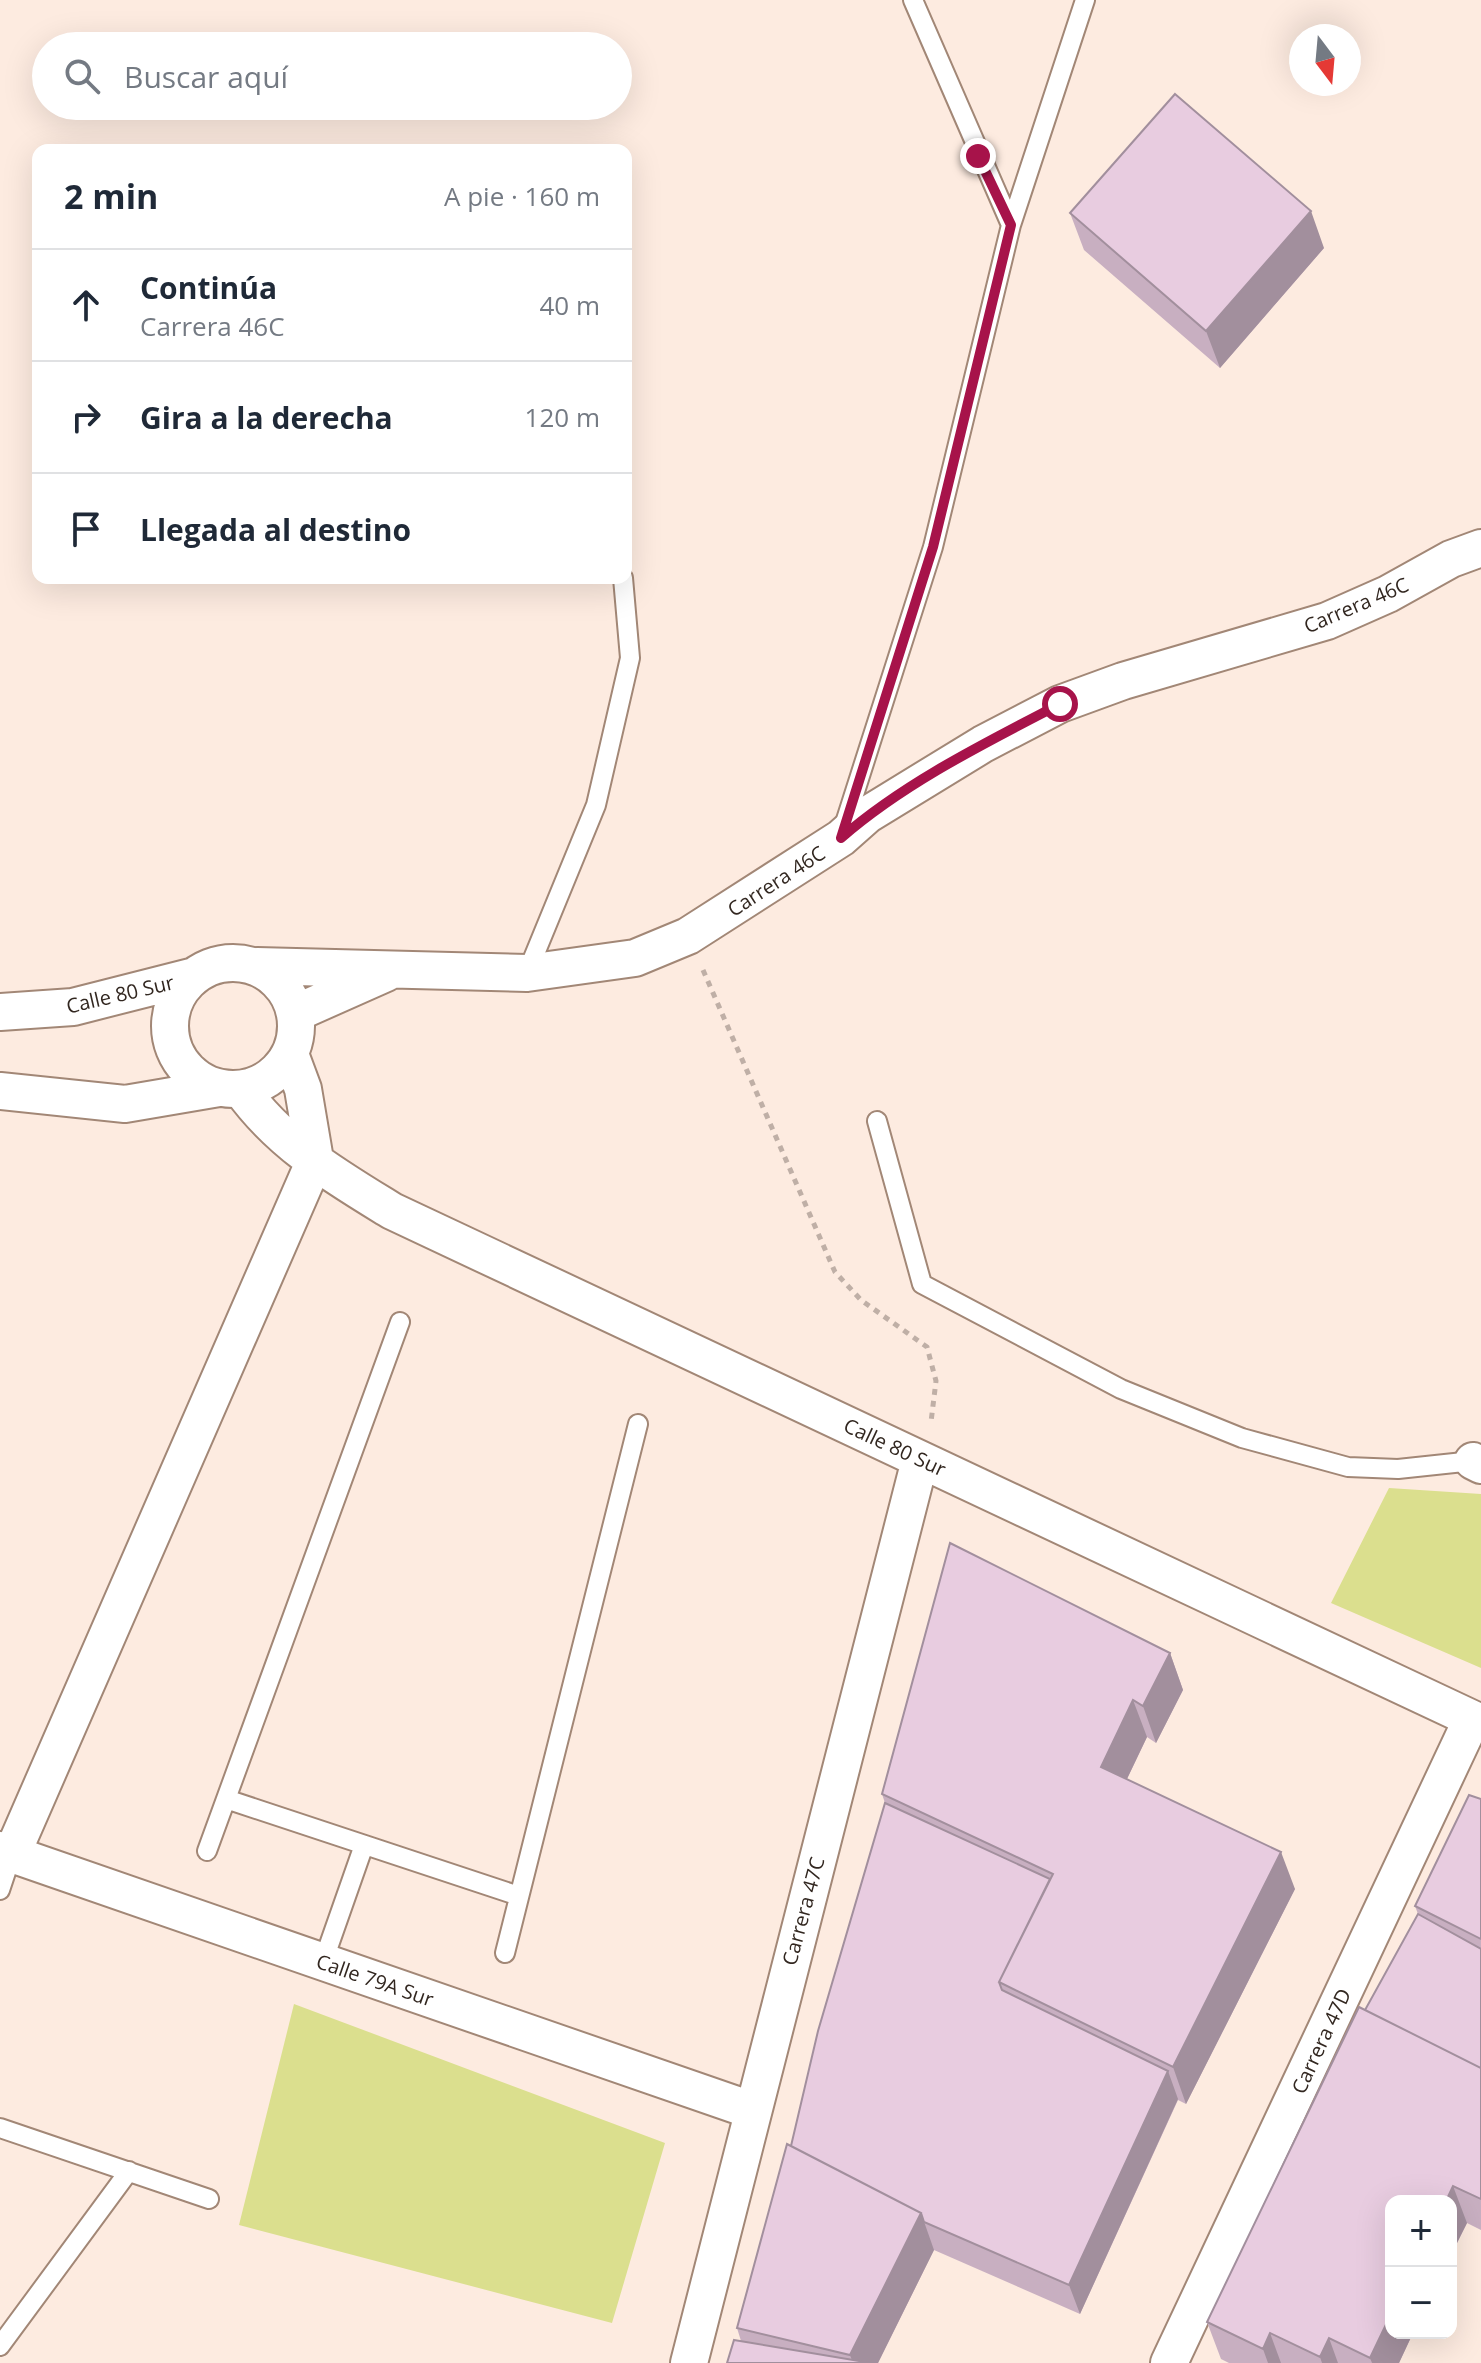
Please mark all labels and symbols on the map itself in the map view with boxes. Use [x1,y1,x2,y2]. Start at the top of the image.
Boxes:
north arrow [1289,24,1361,96]
route end [960,138,996,174]
street label: Carrera 46C [1300,571,1412,639]
route start [1042,686,1078,722]
street label: Carrera 46C [722,839,830,923]
street label: Calle 80 Sur [64,969,176,1019]
street label: Calle 80 Sur [840,1412,950,1482]
street label: Carrera 47C [776,1854,830,1968]
street label: Calle 79A Sur [313,1947,437,2013]
street label: Carrera 47D [1285,1984,1357,2098]

